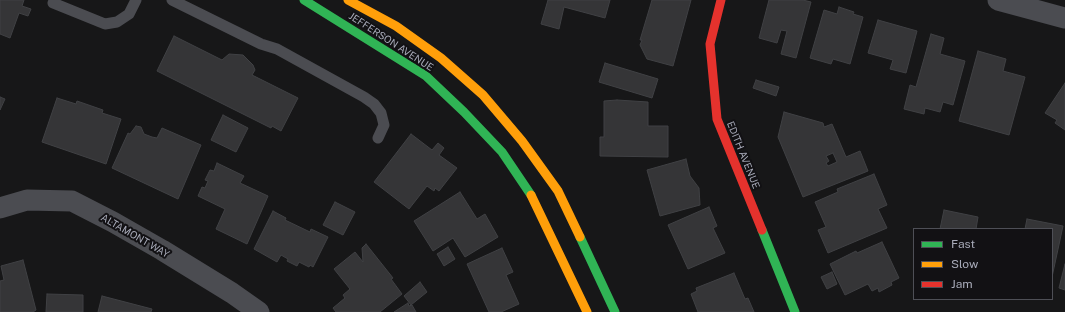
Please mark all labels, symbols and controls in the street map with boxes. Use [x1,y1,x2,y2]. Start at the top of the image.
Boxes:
street label: JEFFERSON AVENUE [346,10,436,74]
street label: EDITH AVENUE [724,120,762,190]
street label: ALTAMONT WAY [99,212,171,260]
legend [913,228,1053,300]
text: Fast [951,237,975,251]
text: Slow [951,257,978,271]
text: Jam [951,277,973,291]

